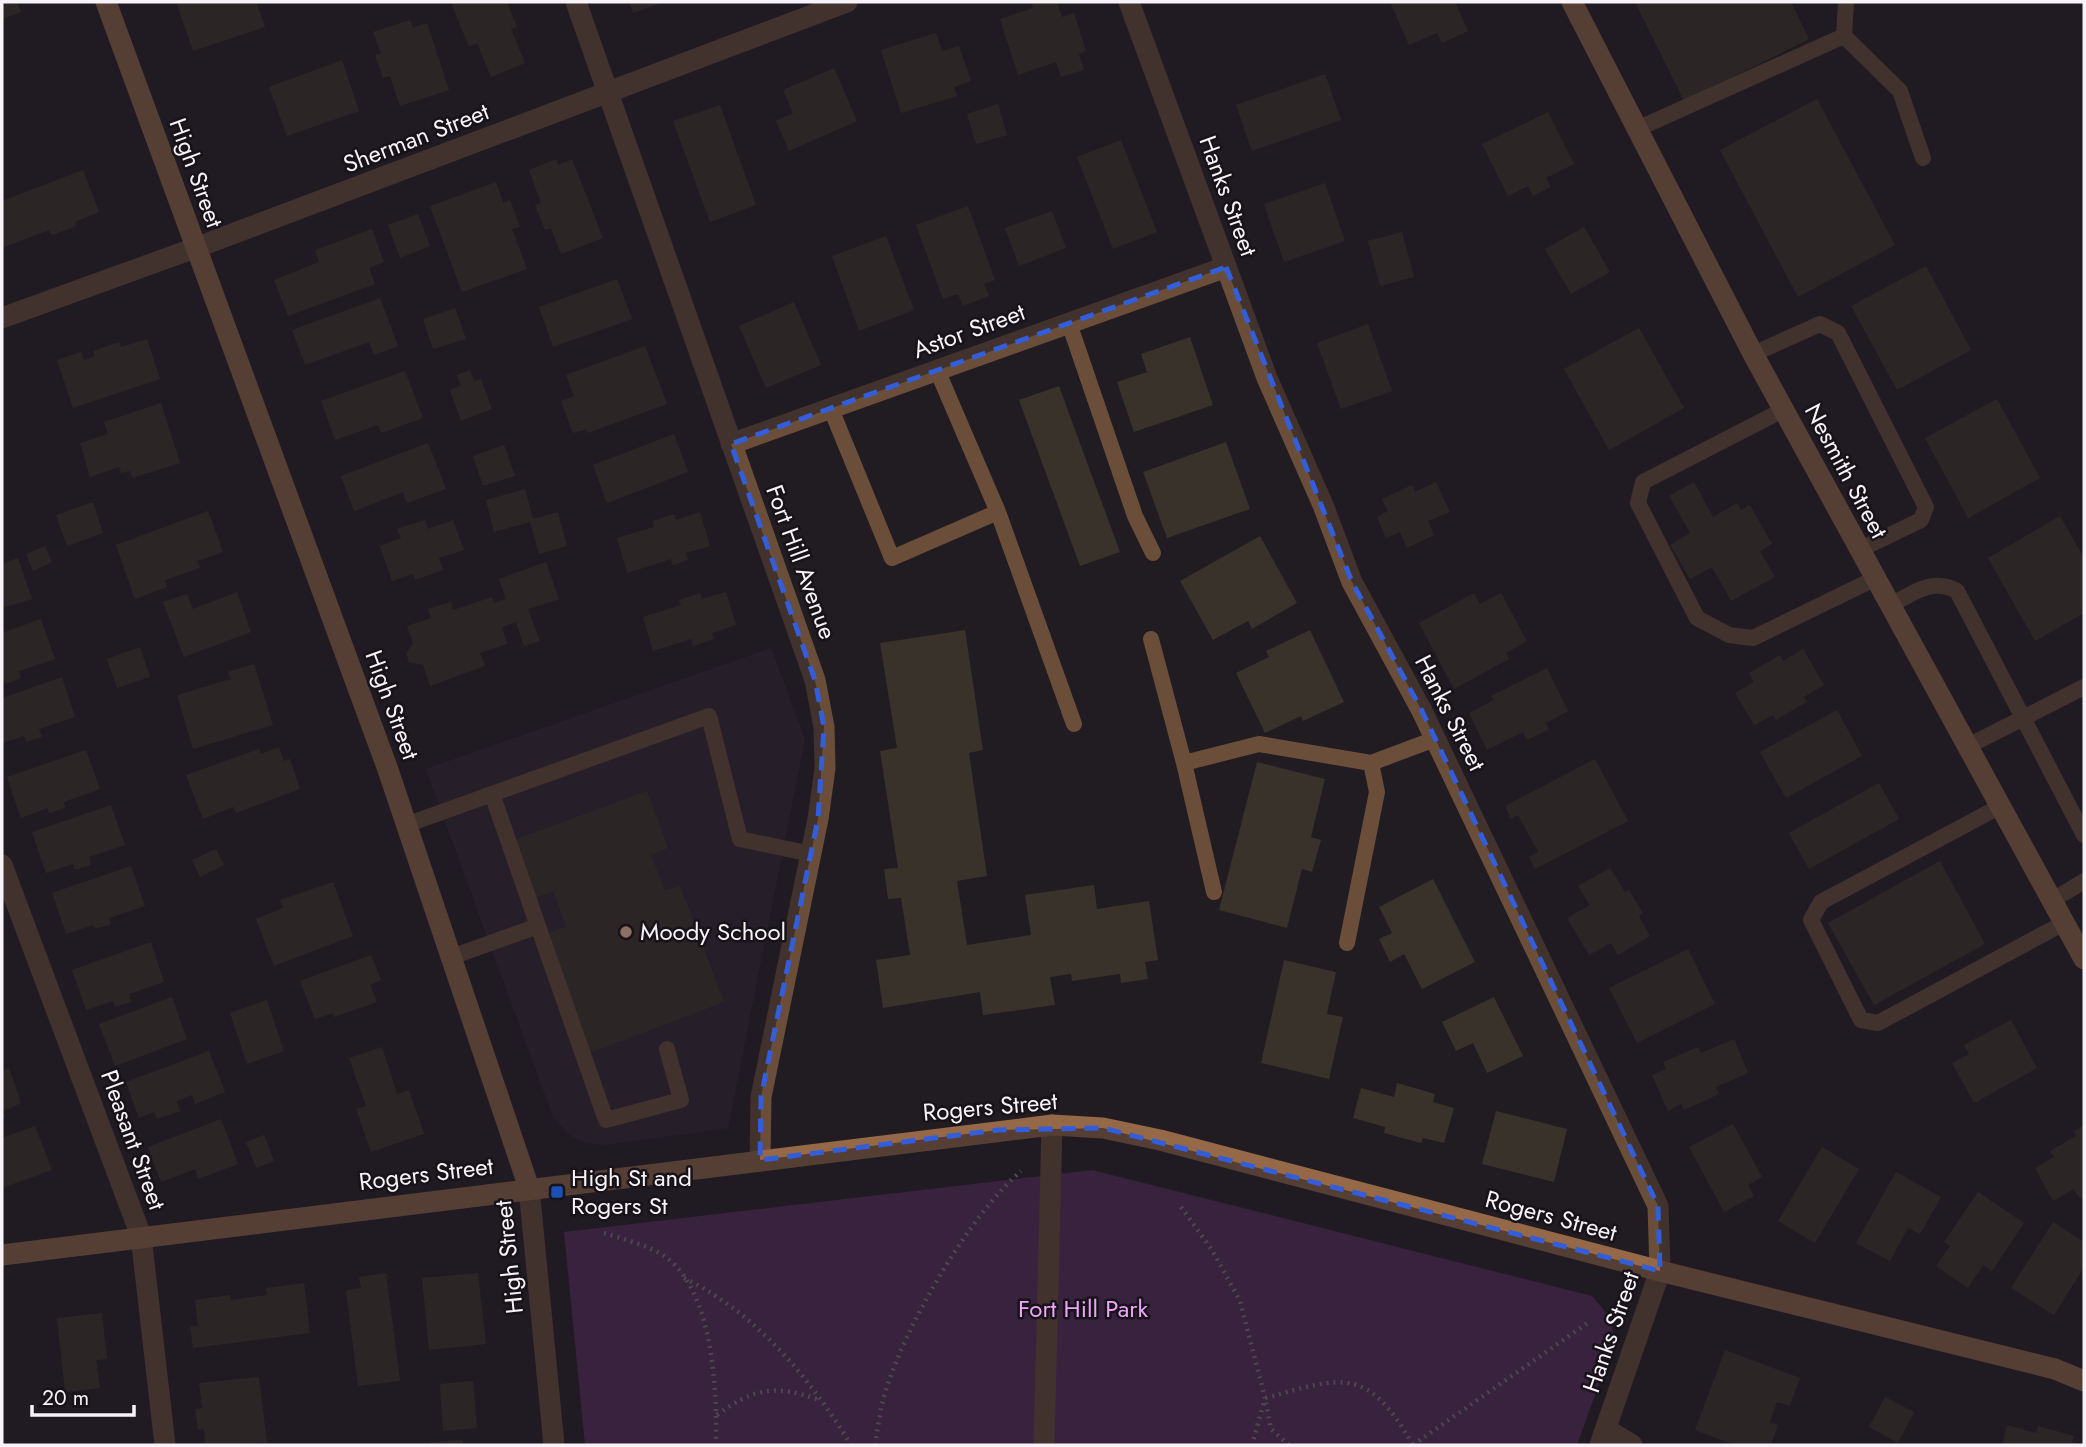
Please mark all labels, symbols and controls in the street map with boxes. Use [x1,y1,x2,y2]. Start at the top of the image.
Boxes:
street label: Sherman Street [338,94,494,181]
street label: High Street [161,113,233,233]
street label: Hanks Street [1190,131,1267,261]
street label: Astor Street [908,294,1030,367]
street label: Nesmith Street [1796,397,1897,545]
street label: Fort Hill Avenue [757,480,846,644]
street label: High Street [357,645,429,765]
street label: Hanks Street [1406,649,1495,777]
place label: Moody School [640,914,786,949]
marker: Moody School [618,924,634,940]
street label: Pleasant Street [92,1065,175,1215]
street label: Rogers Street [921,1083,1059,1130]
street label: Rogers Street [357,1148,495,1199]
place label: High St and Rogers St [571,1160,692,1223]
street label: Rogers Street [1481,1181,1621,1250]
marker: High St and Rogers St [549,1184,565,1200]
street label: High Street [485,1198,532,1316]
street label: Hanks Street [1573,1266,1648,1397]
park label: Fort Hill Park [1018,1291,1148,1326]
scale bar [32,1374,133,1418]
text: 20 m [42,1383,89,1413]

